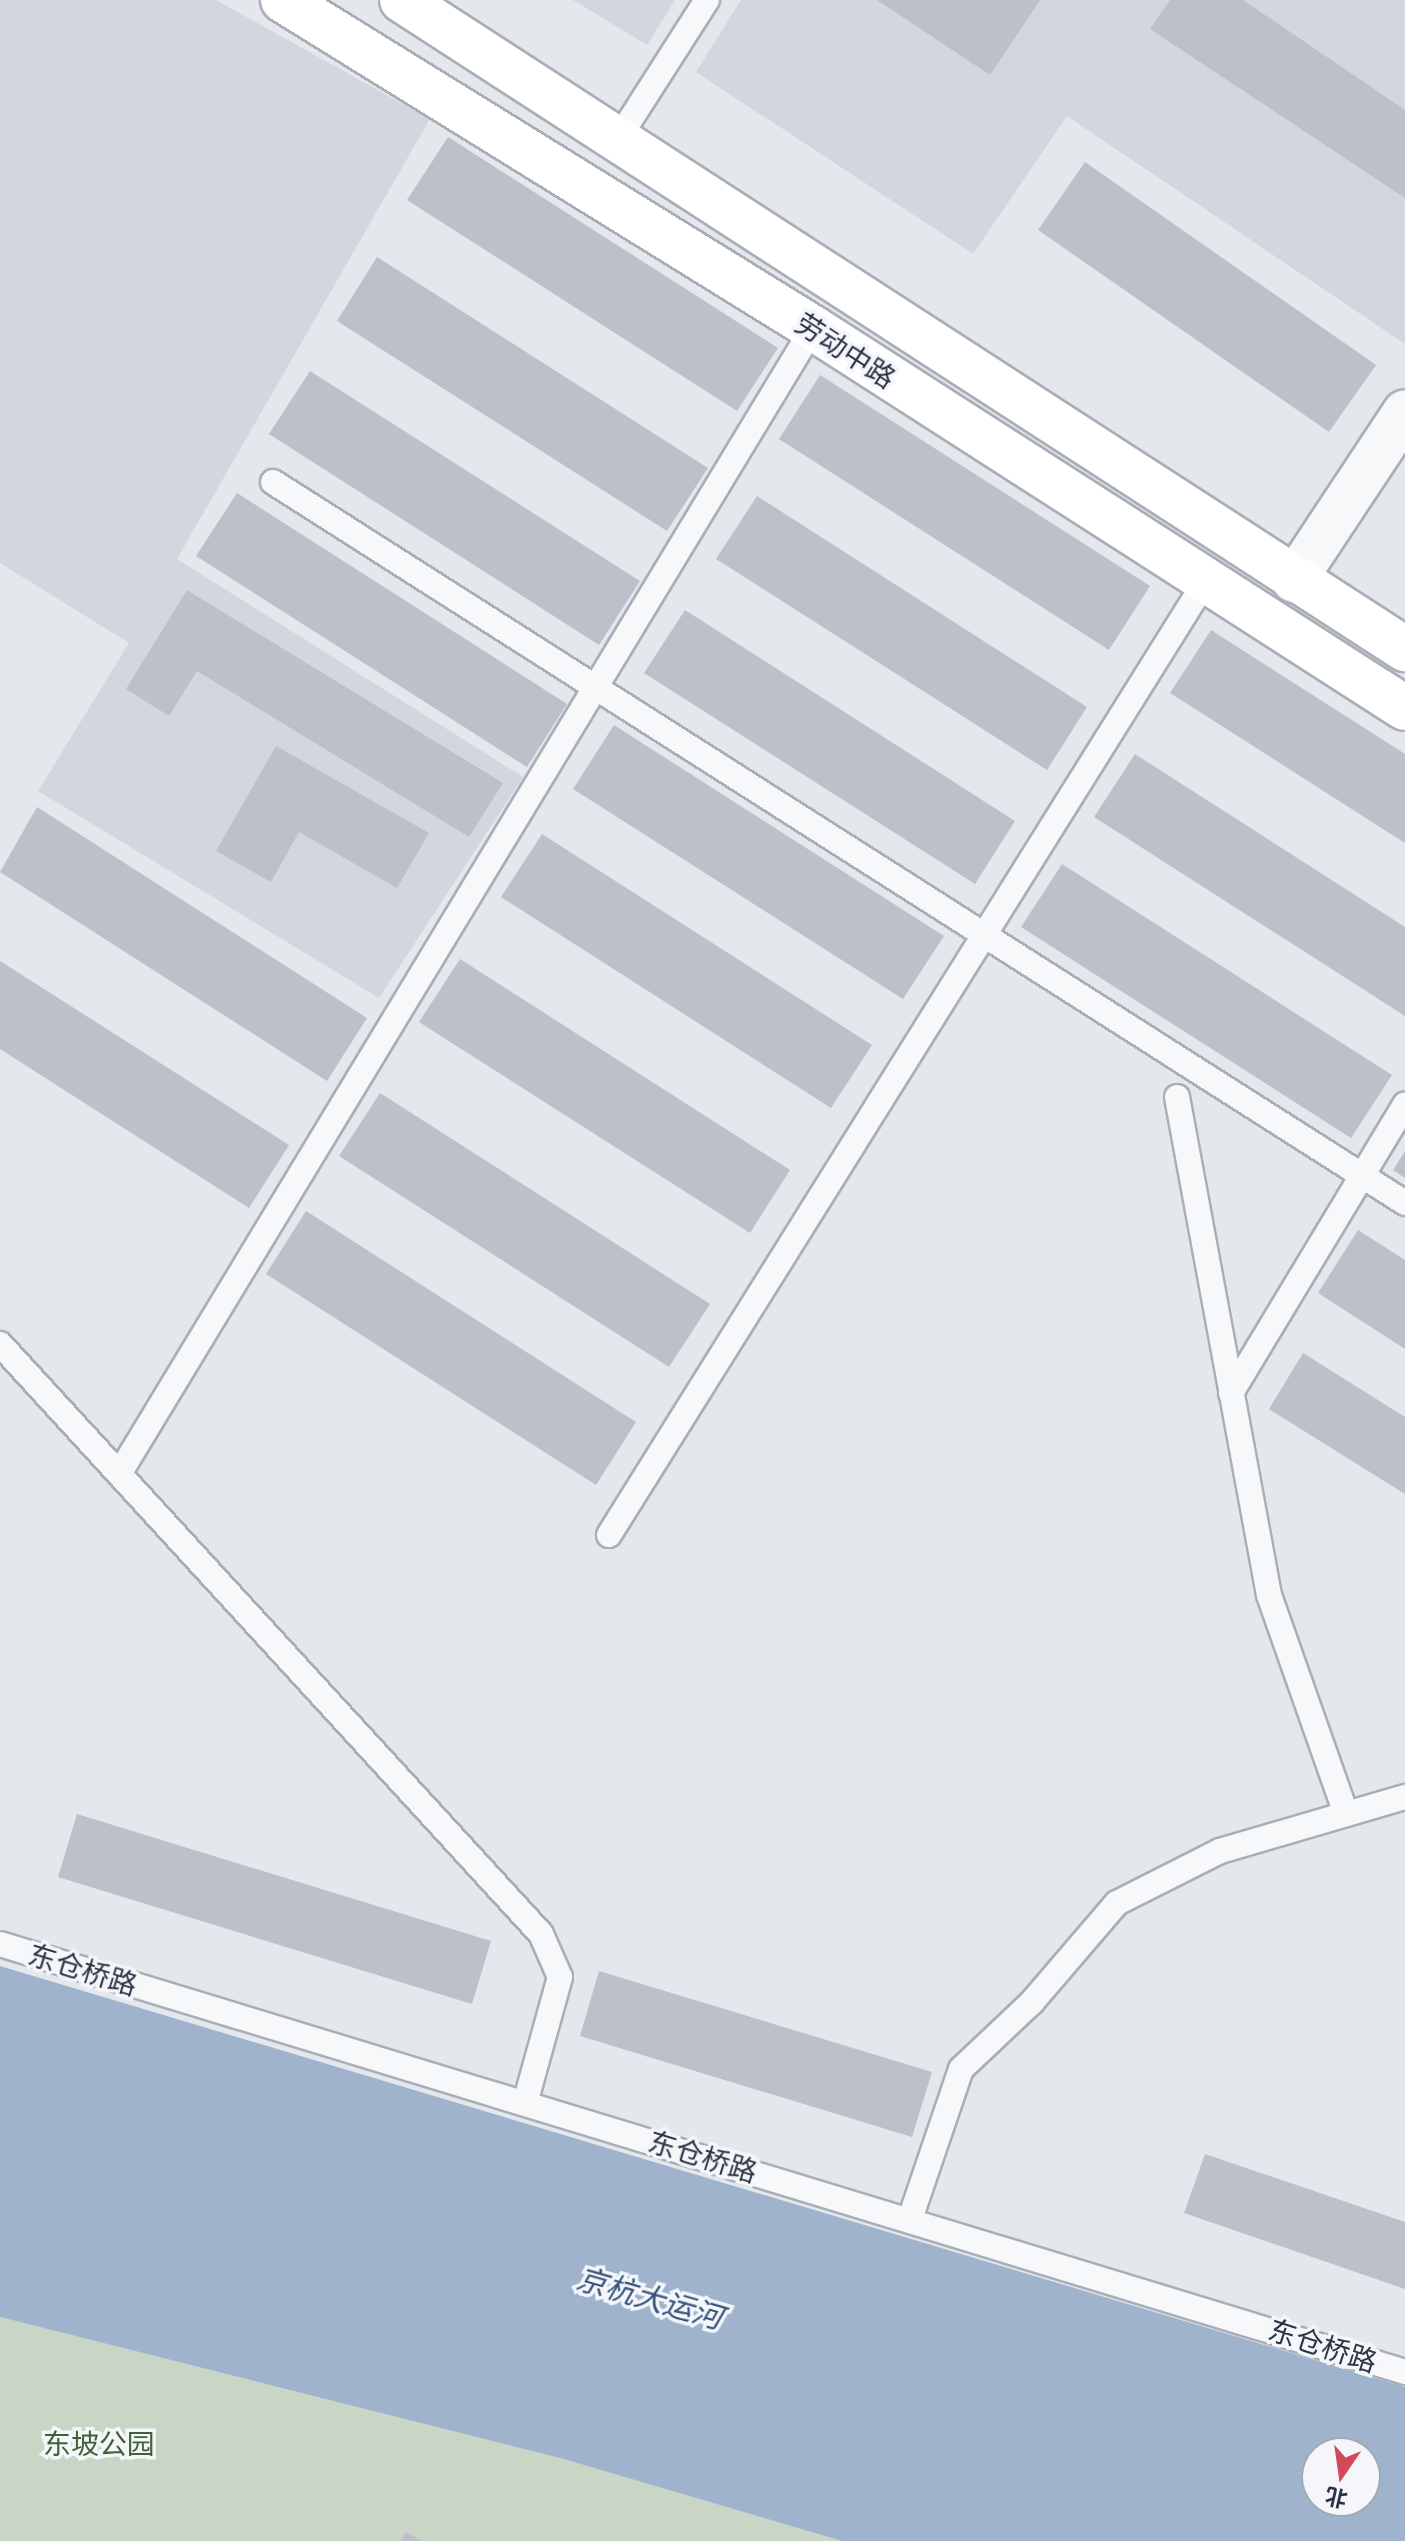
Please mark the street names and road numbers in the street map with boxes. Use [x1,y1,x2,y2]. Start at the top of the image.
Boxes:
street label: 劳动中路 [790,305,902,395]
street label: 东仓桥路 [25,1937,141,2001]
street label: 东仓桥路 [645,2124,761,2188]
street label: 东仓桥路 [1265,2312,1381,2378]

